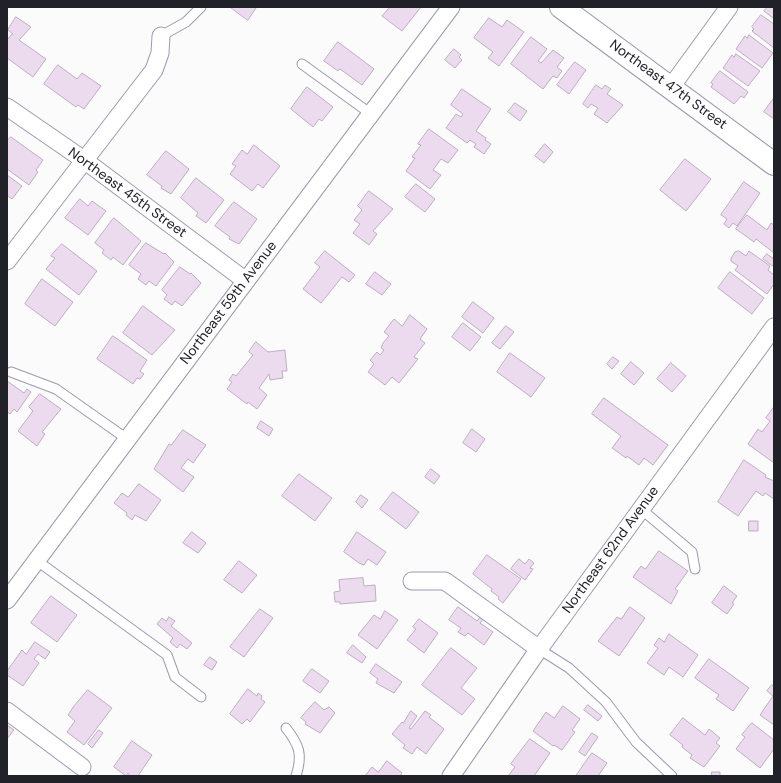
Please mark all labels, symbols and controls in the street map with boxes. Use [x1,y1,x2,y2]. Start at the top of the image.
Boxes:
street label: Northeast 47th Street [606,37,730,133]
street label: Northeast 45th Street [65,144,189,242]
street label: Northeast 59th Avenue [177,238,281,368]
street label: Northeast 62nd Avenue [559,483,663,617]

